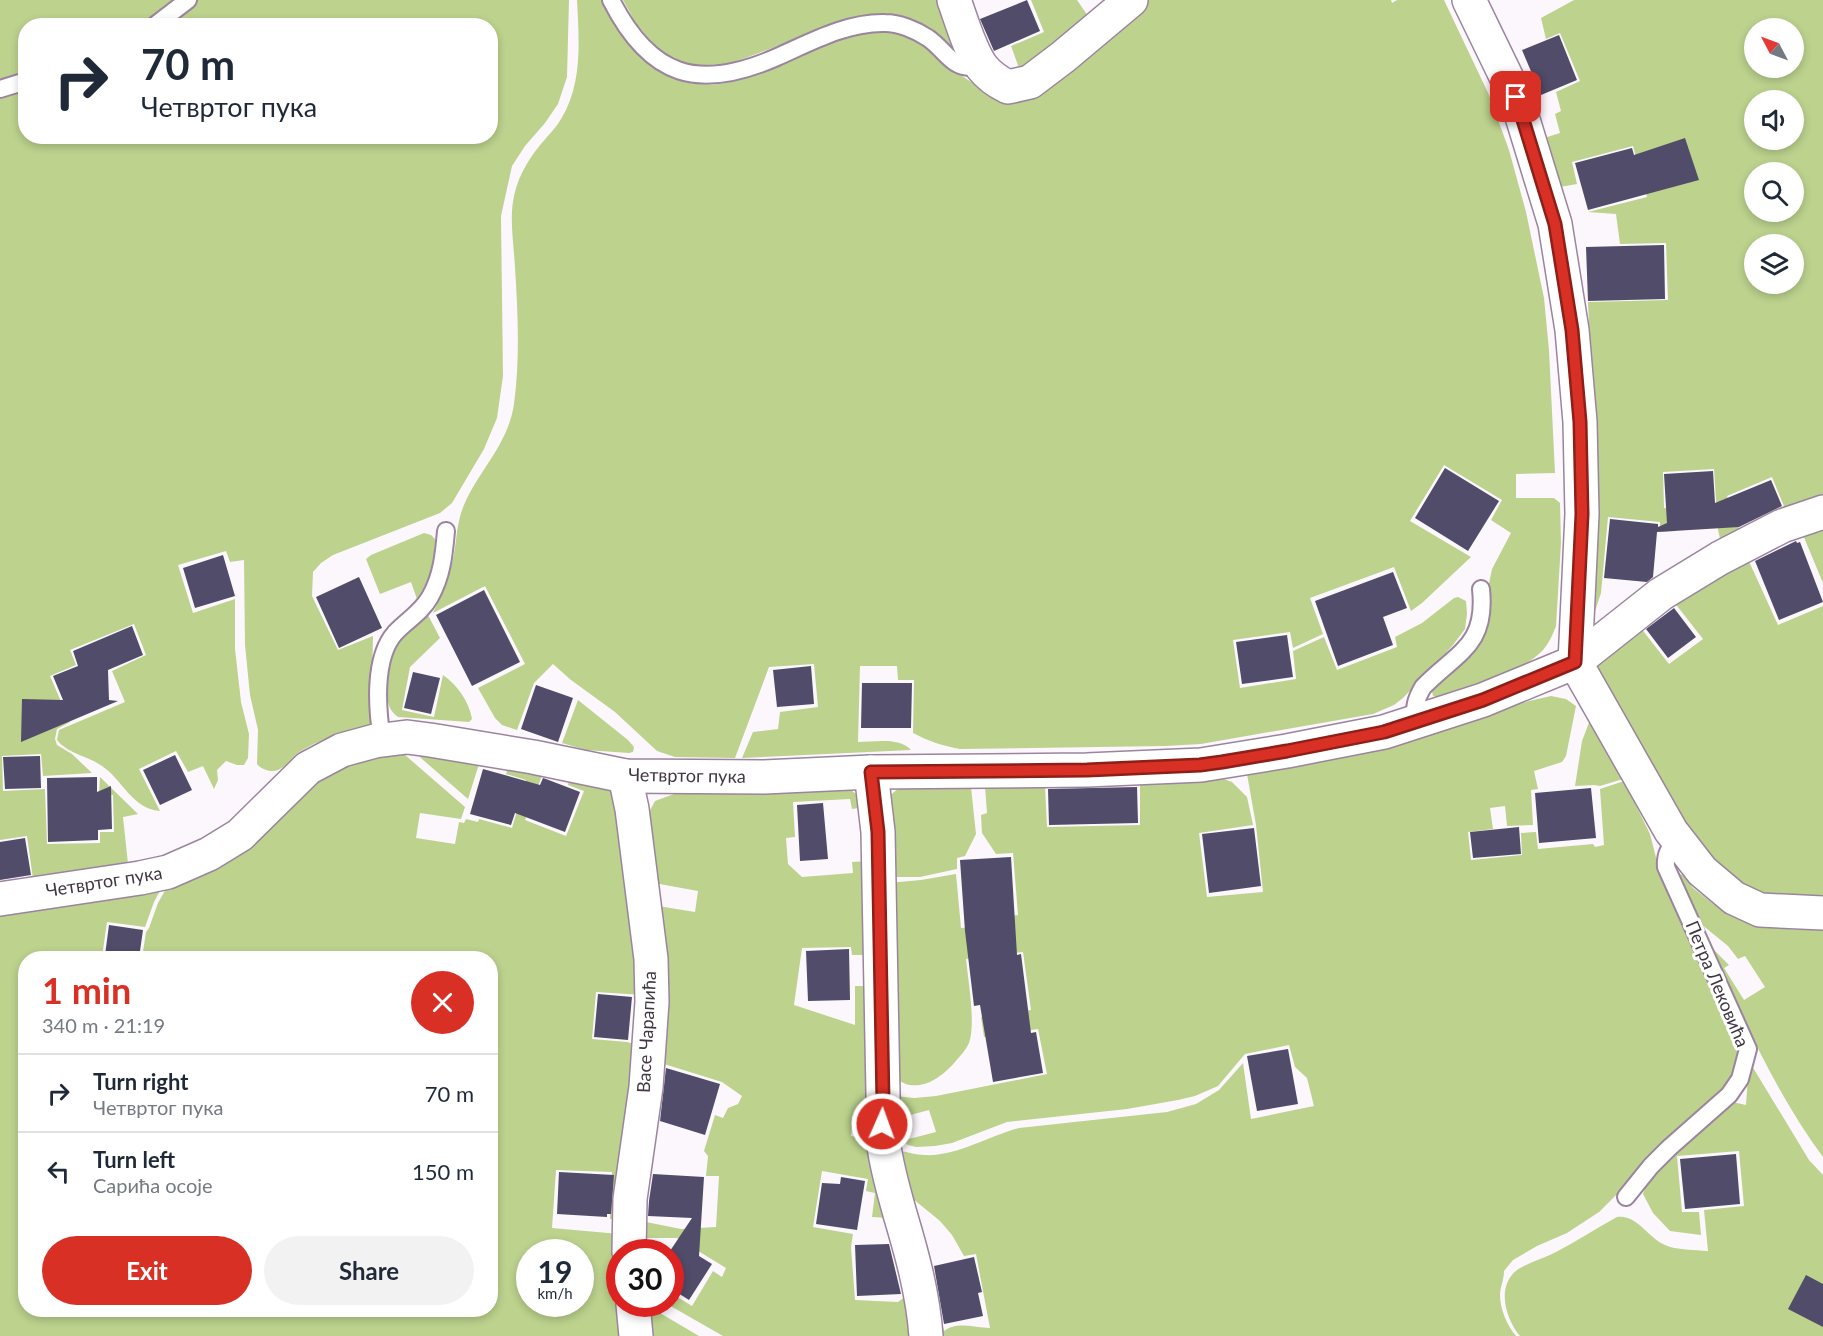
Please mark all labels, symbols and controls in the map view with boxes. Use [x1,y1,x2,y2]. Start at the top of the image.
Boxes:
north arrow [1744,18,1804,78]
map controls [1744,18,1804,294]
text: 70 m [141,39,235,89]
icon: right [42,42,120,120]
pin [1490,71,1541,122]
icon: arrive [1499,80,1532,113]
text: Четвртог пука [141,90,317,123]
button: sound [1744,90,1804,150]
button: search [1744,162,1804,222]
button: layers [1744,234,1804,294]
street label: Четвртог пука [628,763,746,787]
street label: Четвртог пука [44,861,164,901]
street label: Петра Лековића [1681,917,1754,1050]
text: 1 min [42,968,131,1012]
street label: Васе Чарапића [632,970,660,1093]
button: close [411,971,474,1034]
text: 340 m · 21:19 [42,1013,165,1037]
text: Turn right [93,1068,188,1095]
icon: right [42,1077,75,1110]
text: 70 m [425,1080,474,1107]
position arrow [850,1092,914,1156]
text: Четвртог пука [93,1095,224,1119]
text: Turn left [93,1146,175,1173]
icon: left [42,1155,75,1188]
text: 150 m [412,1158,474,1185]
text: Сарића осоје [93,1173,213,1197]
button: Exit [42,1236,252,1305]
button: Share [264,1236,474,1305]
speed limit sign: 30 [606,1239,684,1317]
text: 19 [538,1253,572,1289]
text: km/h [537,1284,573,1302]

